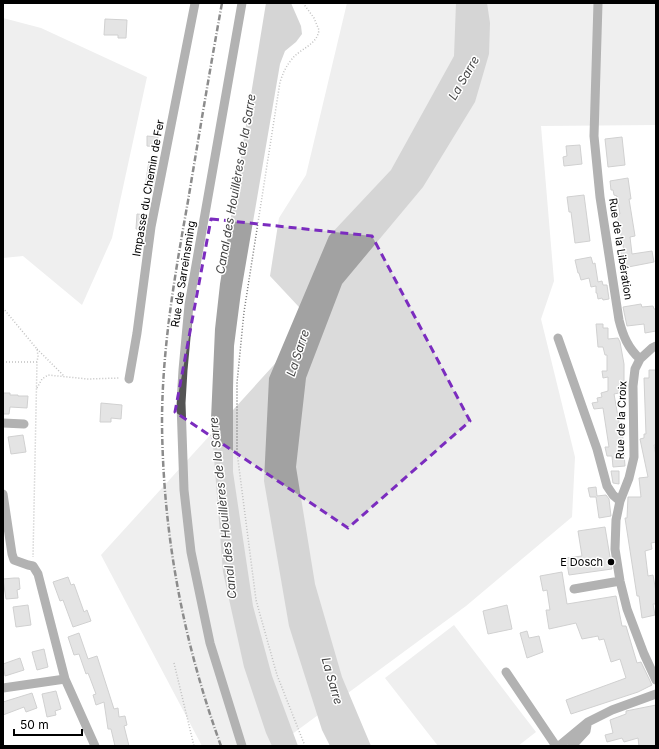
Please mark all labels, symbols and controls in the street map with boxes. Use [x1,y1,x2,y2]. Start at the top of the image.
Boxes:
water label: La Sarre [445,53,482,103]
water label: Canal des Houillères de la Sarre [212,92,259,275]
street label: Impasse du Chemin de Fer [129,118,167,258]
street label: Rue de la Libération [606,197,636,301]
street label: Rue de Sarreinsming [168,220,198,328]
water label: La Sarre [283,327,312,378]
street label: Rue de la Croix [613,381,629,459]
water label: Canal des Houillères de la Sarre [205,416,240,600]
place label: E Dosch [560,555,603,569]
marker: E Dosch [606,557,616,567]
water label: La Sarre [319,655,346,706]
scale bar [14,711,82,737]
text: 50 m [20,717,49,732]

